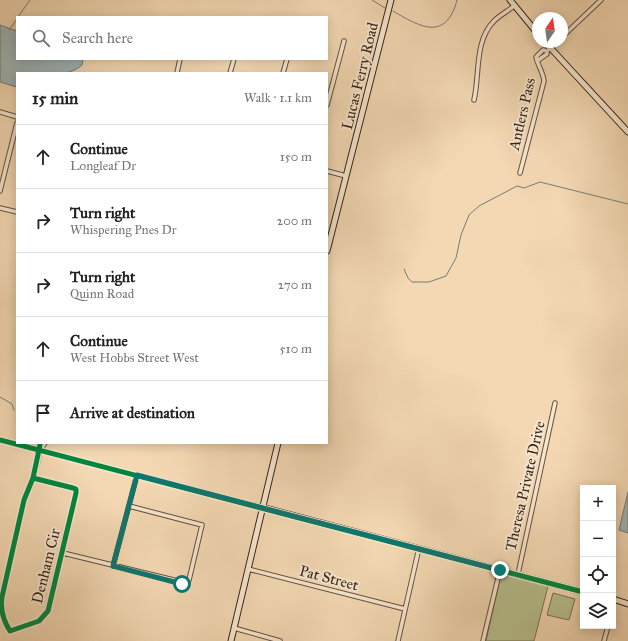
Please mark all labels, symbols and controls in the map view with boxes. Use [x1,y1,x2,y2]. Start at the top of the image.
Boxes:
north arrow [532,12,568,48]
search box [16,16,328,60]
street label: Lucas Ferry Road [338,20,382,131]
icon: search [30,27,52,49]
text: Search here [62,29,133,47]
street label: Antlers Pass [505,76,539,153]
text: 15 min [32,88,78,109]
text: Walk · 1.1 km [244,90,312,106]
text: Continue [70,140,128,158]
icon: ahead [32,146,54,168]
text: 150 m [280,149,312,165]
text: Longleaf Dr [70,158,136,174]
text: Turn right [70,204,135,222]
icon: right [32,210,54,232]
text: 200 m [277,213,312,229]
text: Whispering Pnes Dr [70,222,177,238]
text: Turn right [70,268,135,286]
icon: right [32,274,54,296]
text: 270 m [278,277,312,293]
text: Quinn Road [70,286,134,302]
text: Continue [70,332,128,350]
icon: ahead [32,338,54,360]
text: 510 m [280,341,312,357]
text: West Hobbs Street West [70,350,199,366]
icon: arrive [32,402,54,424]
text: Arrive at destination [70,404,195,422]
street label: Theresa Private Drive [501,419,549,553]
map controls [580,485,616,629]
button: + [580,485,616,521]
button: − [580,521,616,557]
street label: Denham Cir [28,526,64,605]
button: locate [580,557,616,593]
street label: Pat Street [297,561,361,595]
route end [491,561,509,579]
route start [173,575,191,593]
button: layers [580,593,616,629]

